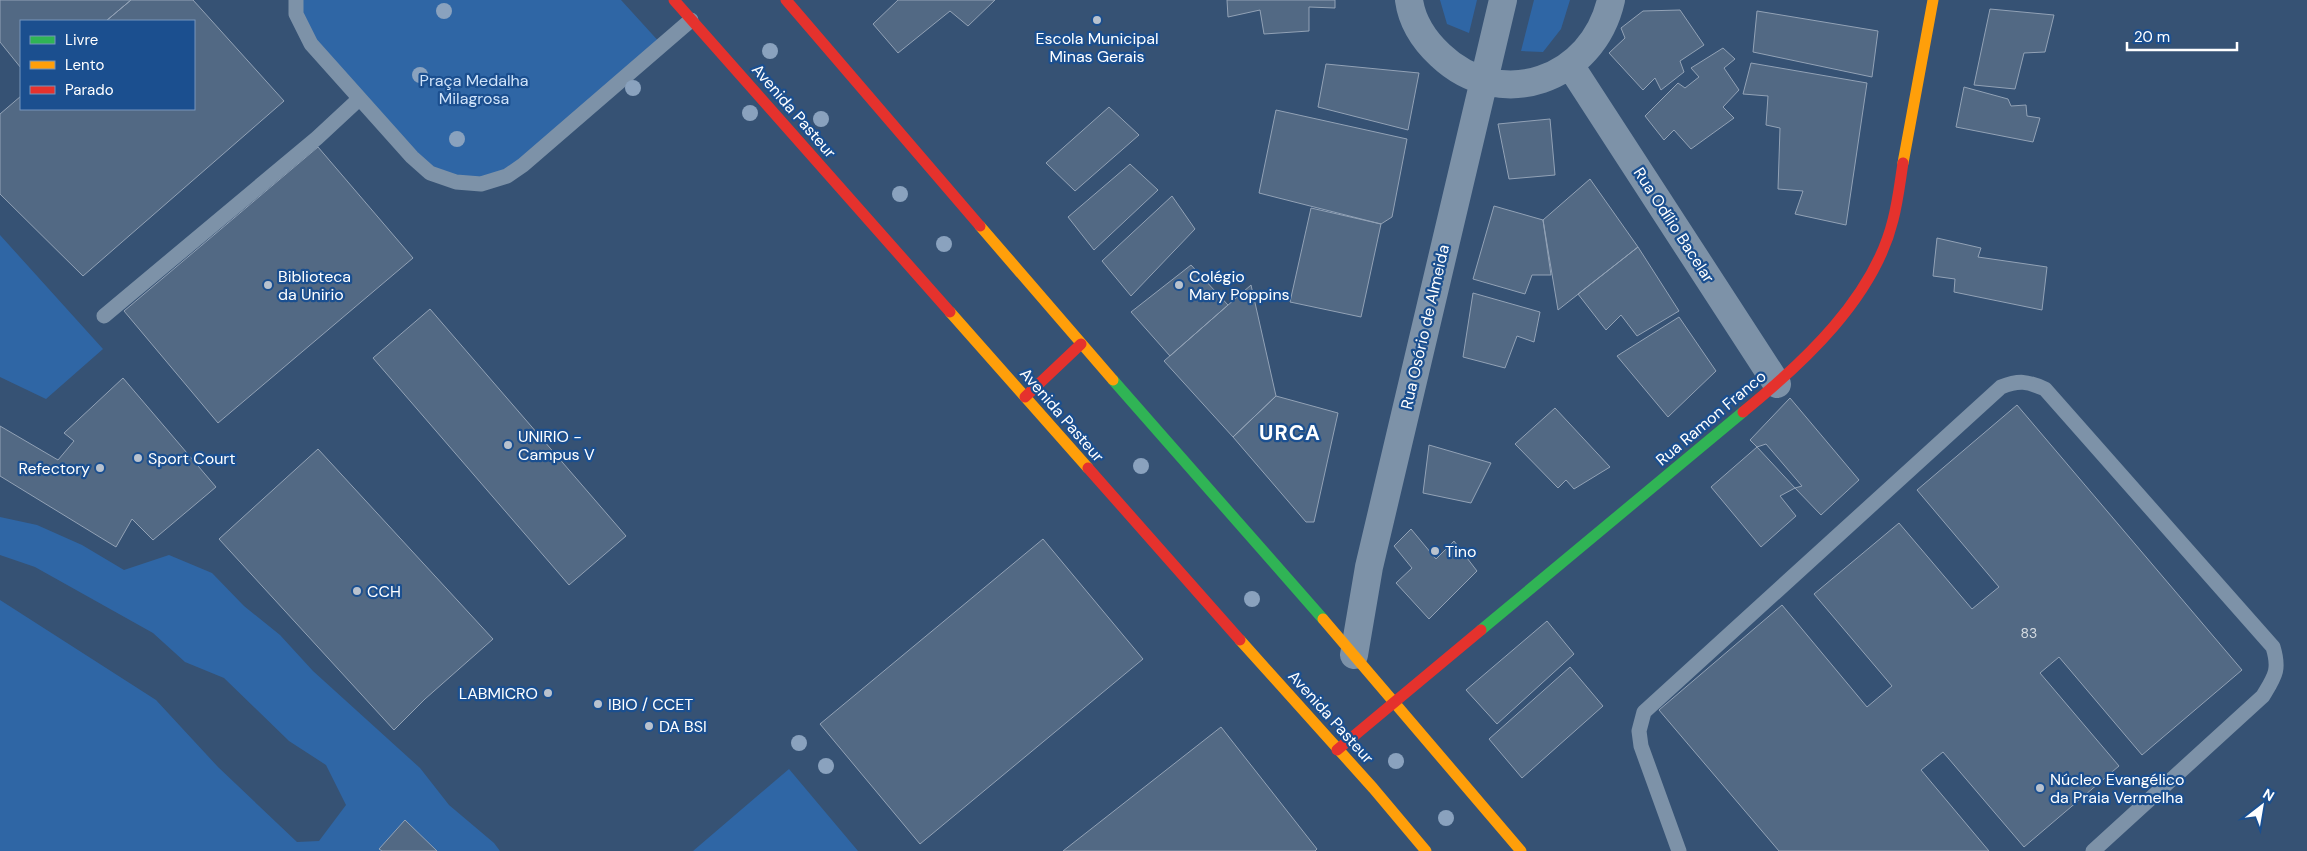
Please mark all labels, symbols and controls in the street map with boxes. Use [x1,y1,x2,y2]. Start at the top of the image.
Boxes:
marker: Escola Municipal Minas Gerais [1091,14,1103,26]
legend [20,20,195,110]
scale bar [2127,20,2237,52]
text: 20 m [2134,27,2170,47]
place label: Escola Municipal Minas Gerais [1035,28,1159,67]
text: Livre [65,30,98,50]
text: Lento [65,55,104,75]
street label: Avenida Pasteur [747,59,841,163]
park label: Praça Medalha Milagrosa [420,70,528,109]
text: Parado [65,80,114,100]
street label: Rua Odílio Bacelar [1629,163,1719,287]
street label: Rua Osório de Almeida [1396,243,1454,411]
place label: Biblioteca da Unirio [278,266,351,305]
place label: Colégio Mary Poppins [1189,266,1290,305]
marker: Biblioteca da Unirio [262,279,274,291]
marker: Colégio Mary Poppins [1173,279,1185,291]
street label: Avenida Pasteur [1015,363,1109,467]
street label: Rua Ramon Franco [1651,366,1771,470]
district label: URCA [1259,419,1321,447]
place label: UNIRIO - Campus V [518,426,595,465]
marker: UNIRIO - Campus V [502,439,514,451]
place label: Sport Court [148,448,236,469]
marker: Sport Court [132,452,144,464]
place label: Refectory [18,458,90,479]
marker: Refectory [94,462,106,474]
place label: Tino [1445,541,1477,562]
marker: Tino [1429,545,1441,557]
place label: CCH [367,581,401,602]
marker: CCH [351,585,363,597]
house number: 83 [2021,624,2037,642]
street label: Avenida Pasteur [1284,666,1378,768]
place label: LABMICRO [459,683,538,704]
marker: LABMICRO [542,687,554,699]
place label: IBIO / CCET [608,694,693,715]
marker: IBIO / CCET [592,698,604,710]
place label: DA BSI [659,716,707,737]
marker: DA BSI [643,720,655,732]
place label: Núcleo Evangélico da Praia Vermelha [2050,769,2184,808]
north arrow [2237,781,2287,831]
marker: Núcleo Evangélico da Praia Vermelha [2034,782,2046,794]
text: N [2260,785,2278,805]

